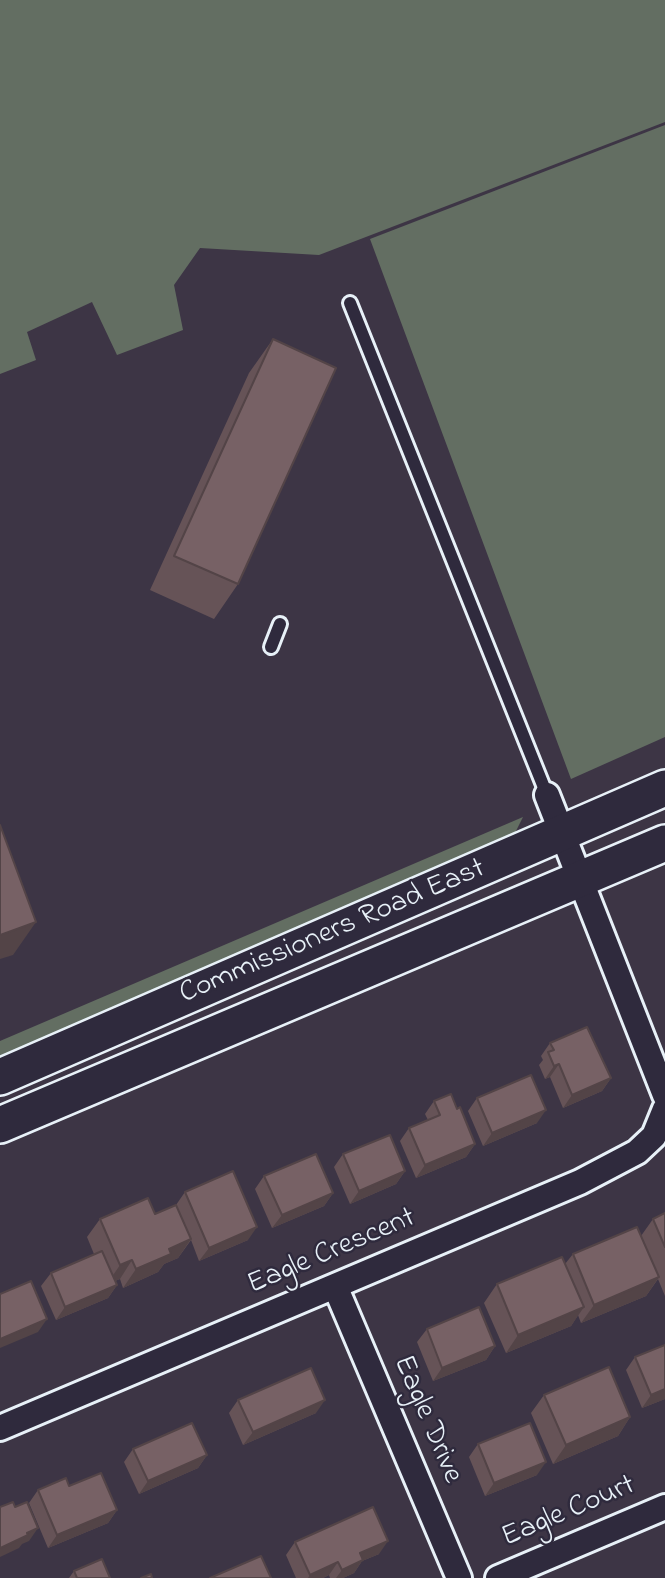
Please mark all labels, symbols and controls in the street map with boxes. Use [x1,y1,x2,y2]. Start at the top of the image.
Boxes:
street label: Commissioners Road East [175,852,491,1014]
street label: Eagle Crescent [243,1202,421,1304]
street label: Eagle Drive [383,1351,469,1489]
street label: Eagle Court [497,1469,641,1557]

